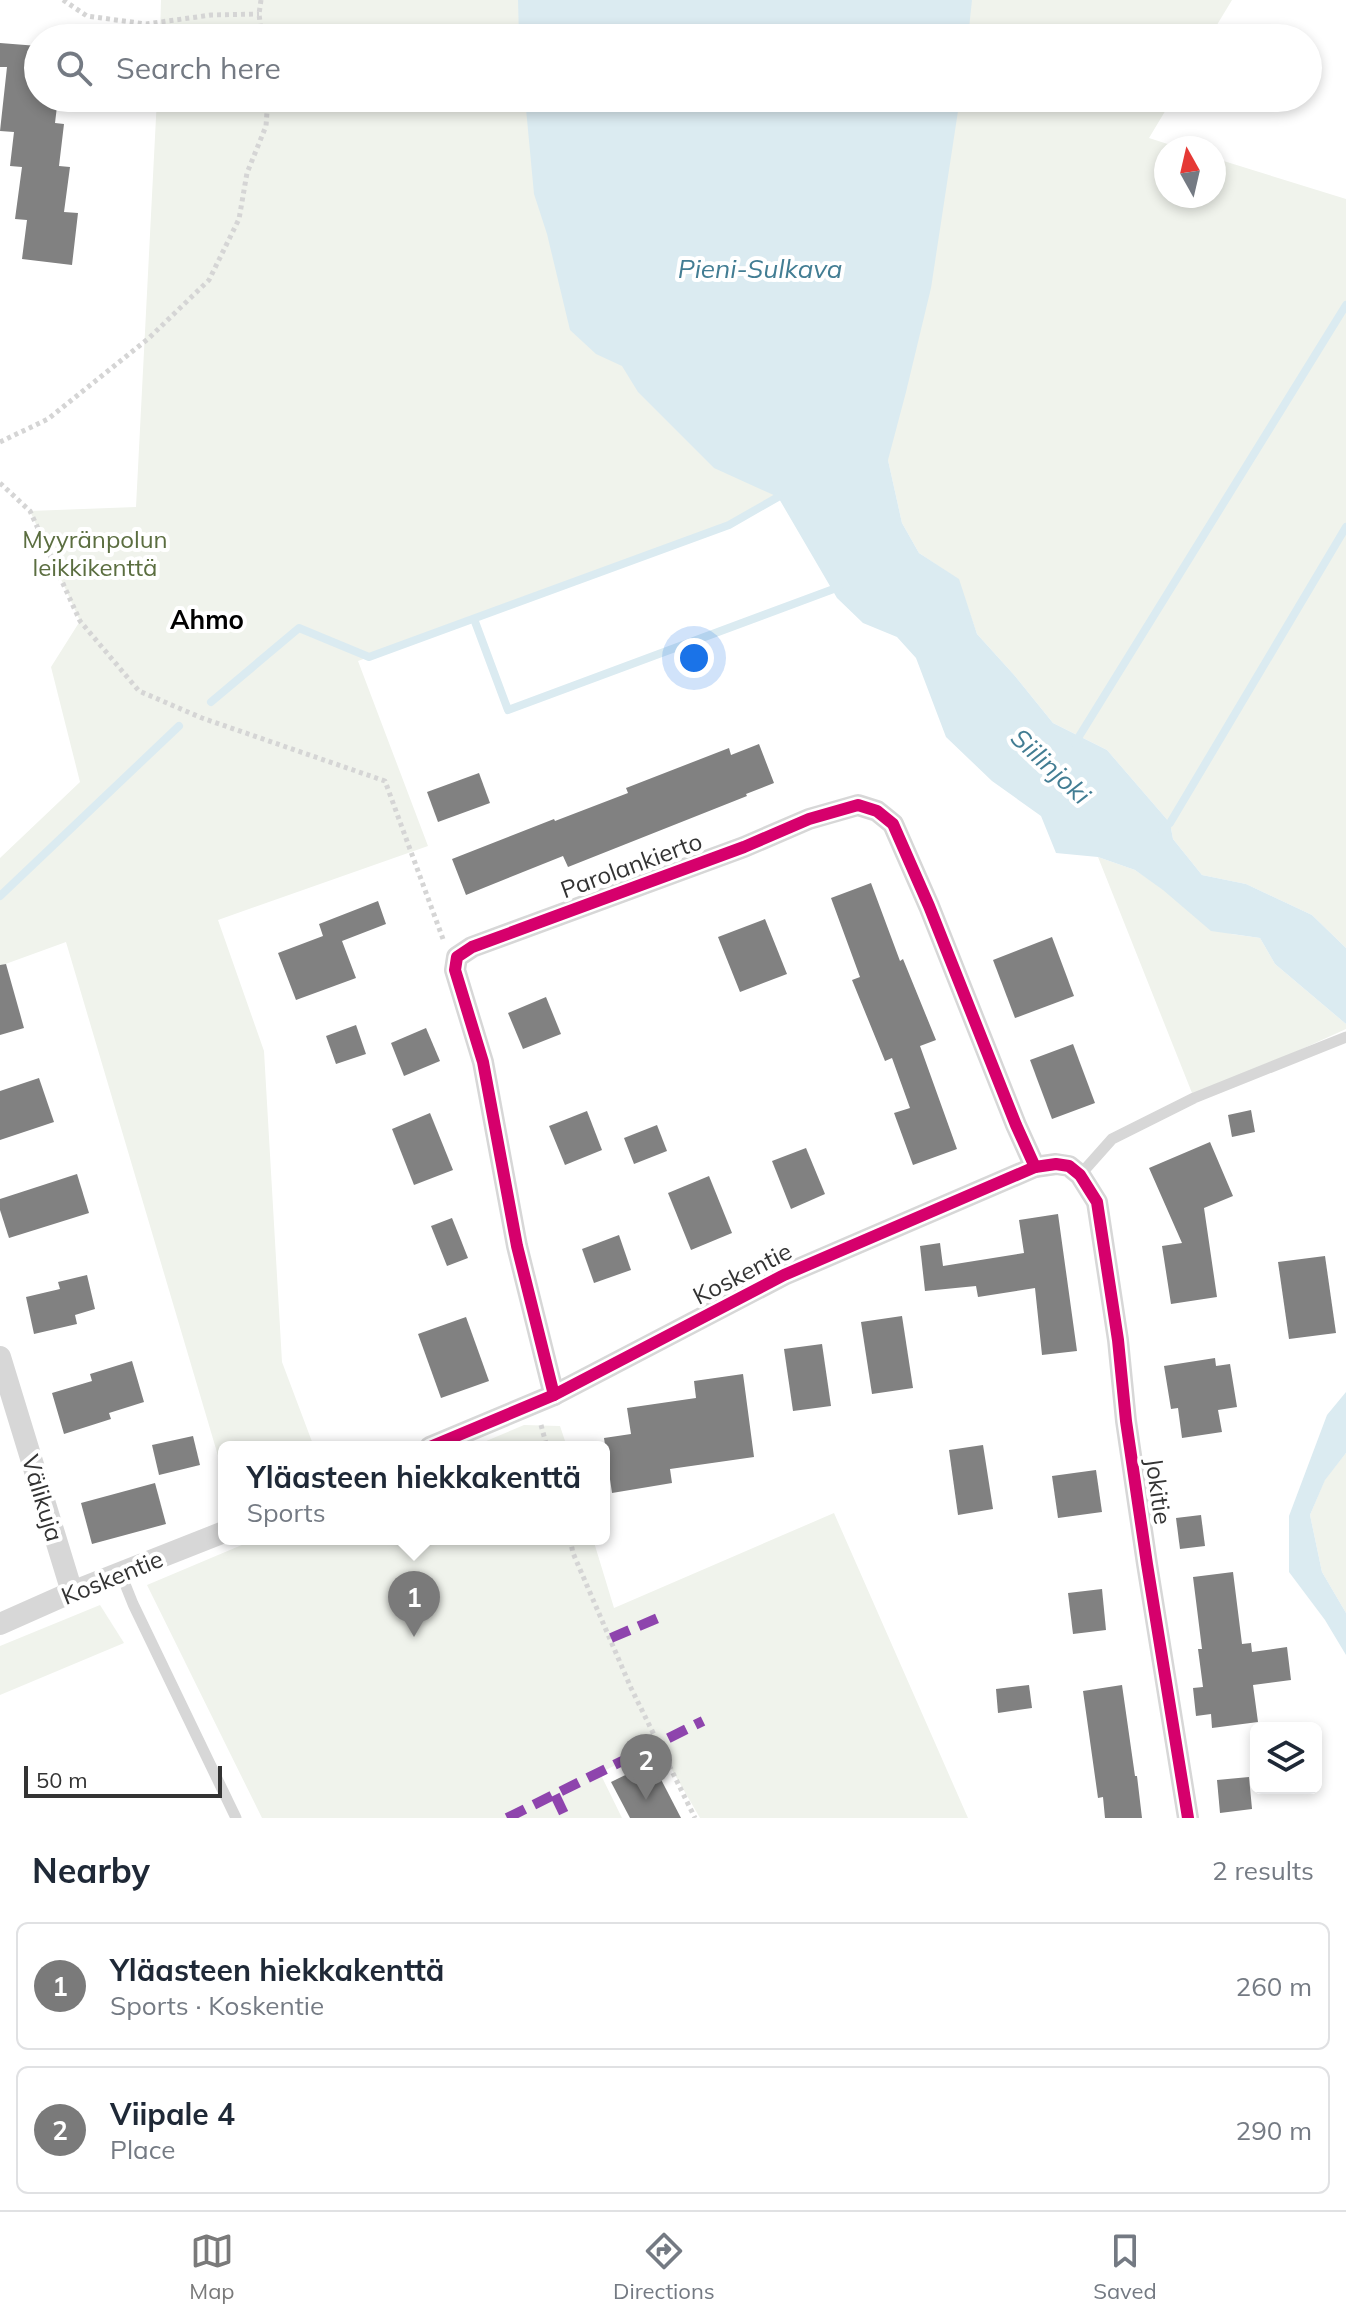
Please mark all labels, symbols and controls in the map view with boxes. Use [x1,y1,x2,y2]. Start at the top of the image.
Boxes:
search box [24,24,1322,112]
icon: search [52,46,96,90]
text: Search here [116,49,281,87]
north arrow [1154,136,1226,208]
water label: Pieni-Sulkava [678,252,842,285]
park label: Myyränpolun leikkikenttä [22,524,168,582]
district label: Ahmo [170,603,244,636]
your location [674,638,714,678]
water label: Siilinjoki [1004,721,1098,812]
street label: Parolankierto [556,826,706,904]
street label: Koskentie [688,1235,796,1311]
popup [218,1441,610,1545]
street label: Välikuja [16,1451,70,1545]
street label: Jokitie [1139,1456,1179,1526]
text: Yläasteen hiekkakenttä [247,1458,581,1496]
text: Sports [247,1496,326,1529]
street label: Koskentie [57,1543,167,1611]
pin: 1 [388,1571,440,1637]
map controls [1250,1722,1322,1794]
button: layers [1250,1722,1322,1794]
pin: 2 [620,1734,672,1800]
scale bar [24,1762,222,1798]
text: 50 m [36,1766,87,1794]
text: Nearby [32,1849,150,1892]
text: 2 results [1212,1854,1314,1887]
text: Yläasteen hiekkakenttä [110,1951,444,1989]
text: 1 [52,1970,68,2003]
text: 260 m [1236,1970,1312,2003]
text: Sports · Koskentie [110,1989,324,2022]
text: Viipale 4 [110,2095,235,2133]
text: 2 [52,2114,68,2147]
text: 290 m [1236,2114,1312,2147]
text: Place [110,2133,175,2166]
tab: Map [189,2229,235,2305]
tab: Directions [613,2229,715,2305]
tab: Saved [1093,2229,1157,2305]

